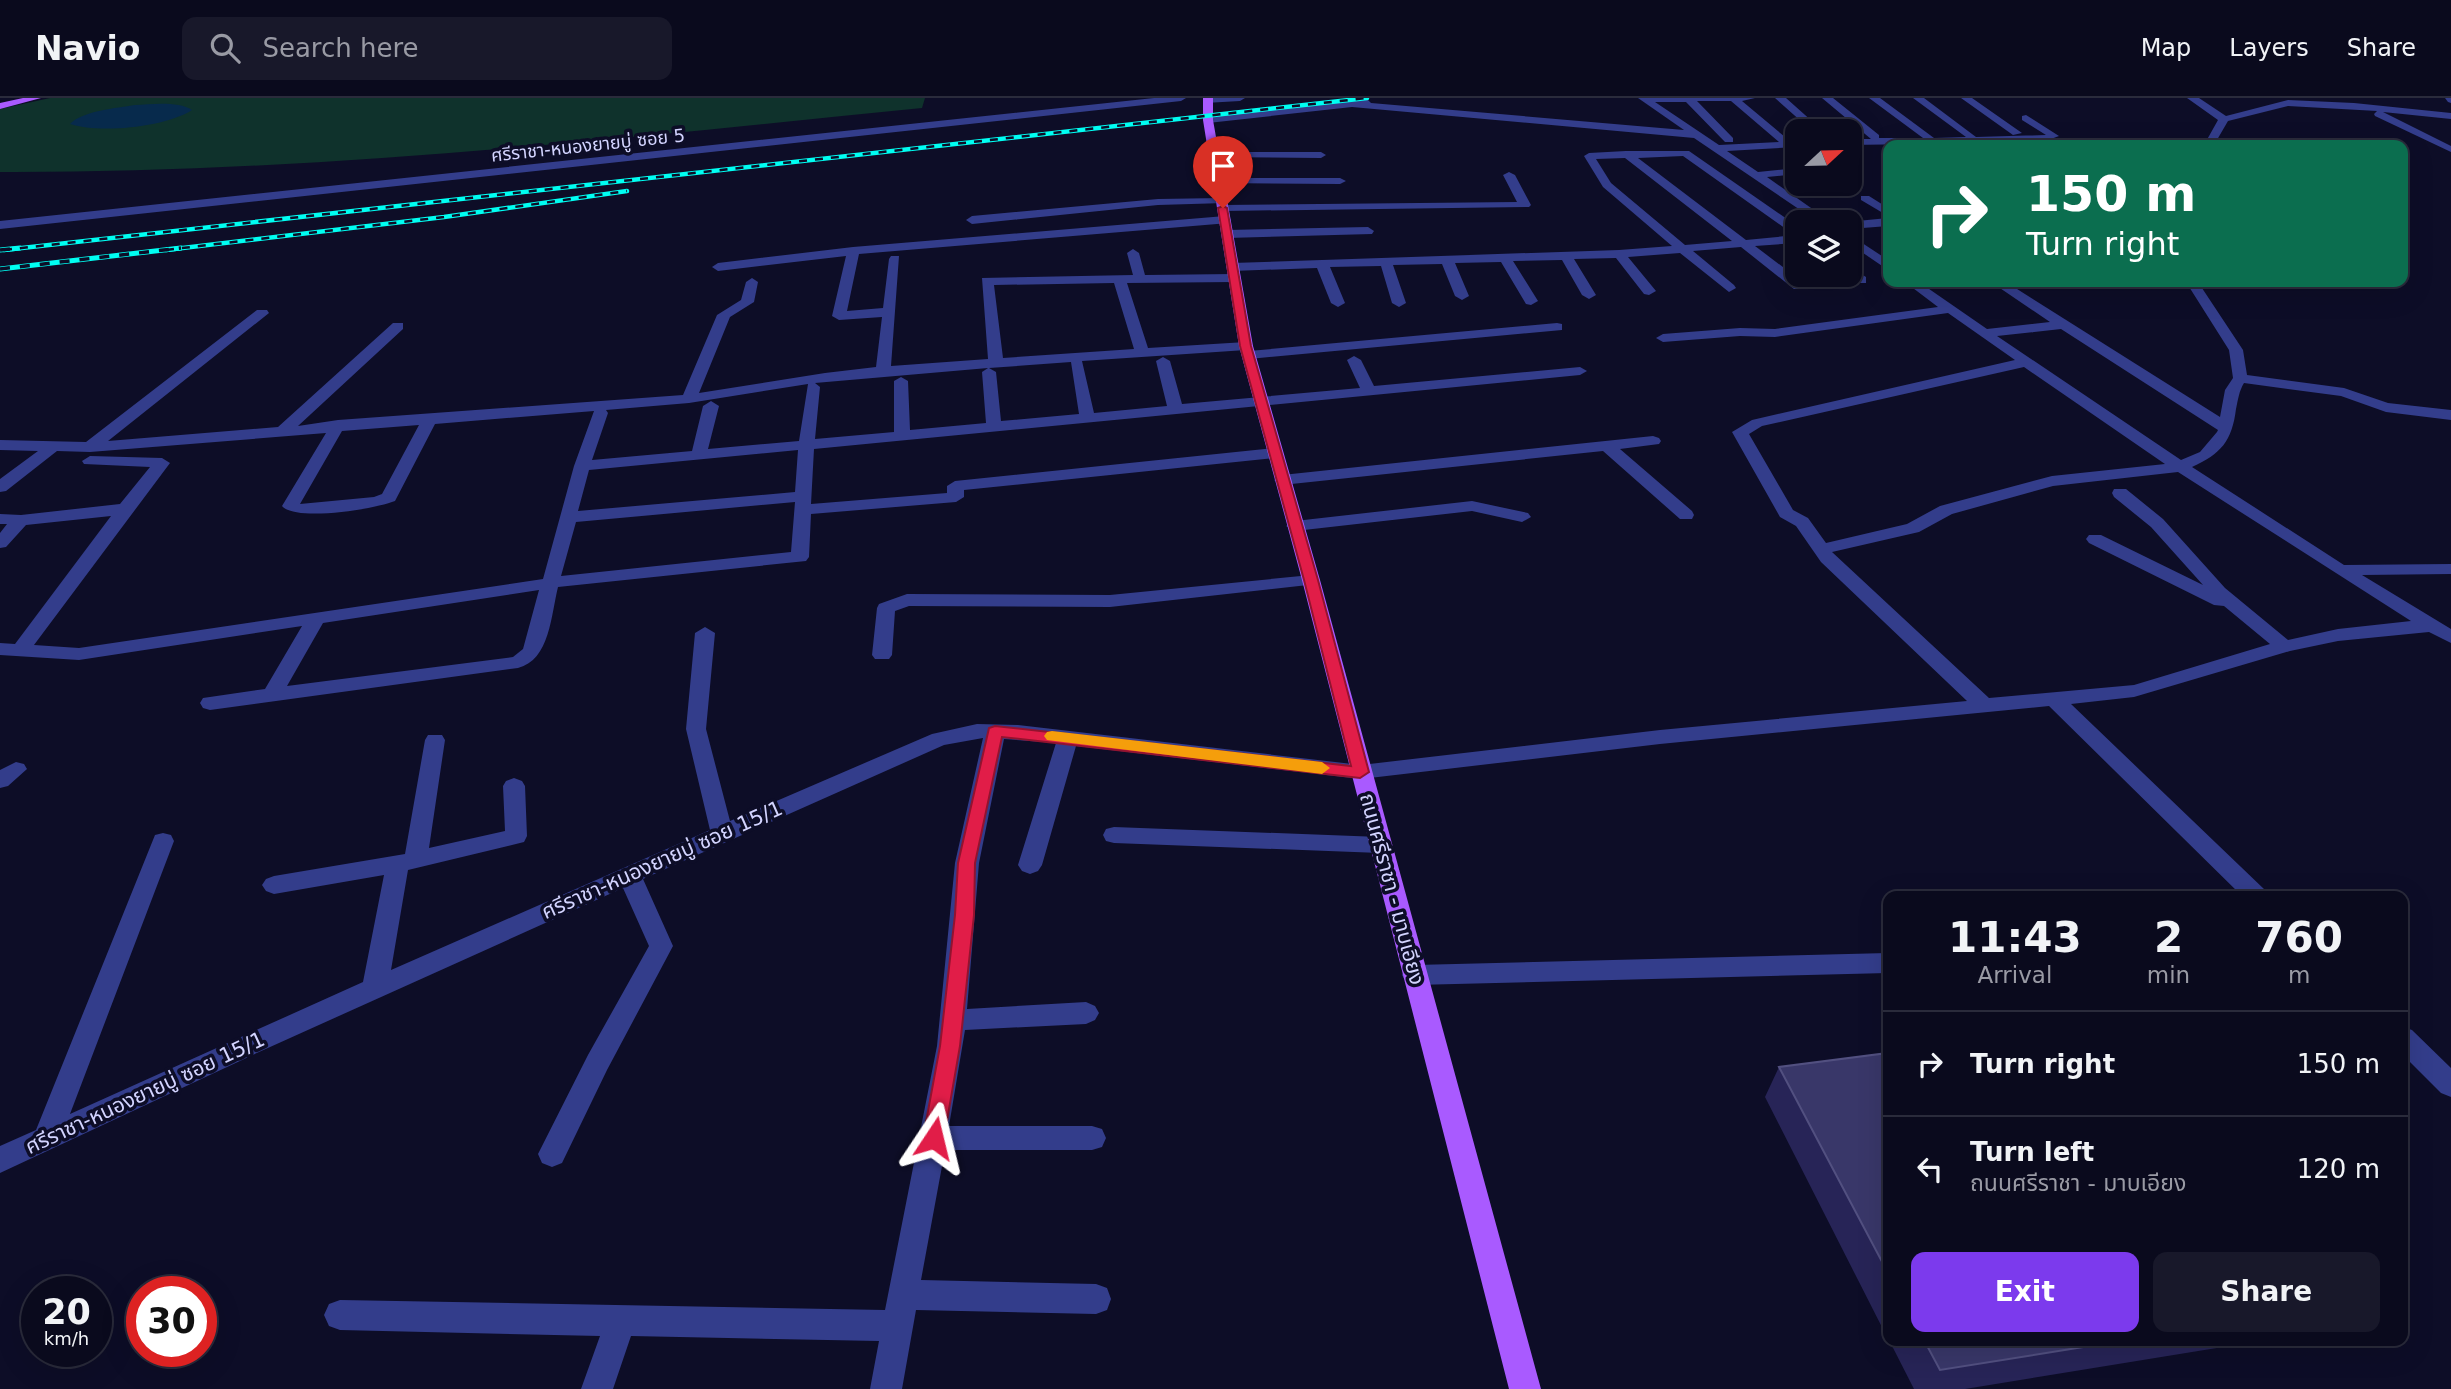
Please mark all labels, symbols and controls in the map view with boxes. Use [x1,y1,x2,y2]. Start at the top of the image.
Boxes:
search box [182,17,672,80]
text: Navio [35,29,140,68]
icon: search [206,29,244,67]
text: Search here [262,33,419,63]
text: Map [2141,34,2191,62]
text: Layers [2229,34,2309,62]
text: Share [2347,34,2416,62]
north arrow [1785,119,1862,196]
map controls [1785,119,1862,287]
street label: ศรีราชา-หนองยายบู่ ซอย 5 [490,124,686,168]
pin [1193,136,1253,208]
icon: arrive [1204,147,1242,185]
text: 150 m [2026,166,2196,223]
icon: right [1911,168,2002,259]
button: layers [1785,210,1862,287]
text: Turn right [2026,225,2179,263]
street label: ถนนศรีราชา - มาบเอียง [1355,791,1429,987]
street label: ศรีราชา-หนองยายบู่ ซอย 15/1 [538,796,787,925]
text: 11:43 [1948,913,2082,962]
text: 2 [2154,913,2183,962]
text: 760 [2255,913,2343,962]
text: Arrival [1978,962,2052,988]
text: min [2147,962,2190,988]
text: m [2288,962,2310,988]
street label: ศรีราชา-หนองยายบู่ ซอย 15/1 [22,1027,269,1160]
icon: right [1911,1045,1949,1083]
text: Turn right [1970,1049,2115,1079]
text: 150 m [2297,1049,2380,1079]
position arrow [897,1101,971,1175]
text: Turn left [1970,1137,2094,1167]
icon: left [1911,1150,1949,1188]
text: 120 m [2297,1154,2380,1184]
text: ถนนศรีราชา - มาบเอียง [1970,1170,2186,1196]
button: Exit [1911,1252,2139,1332]
button: Share [2153,1252,2380,1332]
speed limit sign: 30 [126,1276,217,1367]
text: 20 [42,1292,91,1332]
text: km/h [44,1328,89,1349]

